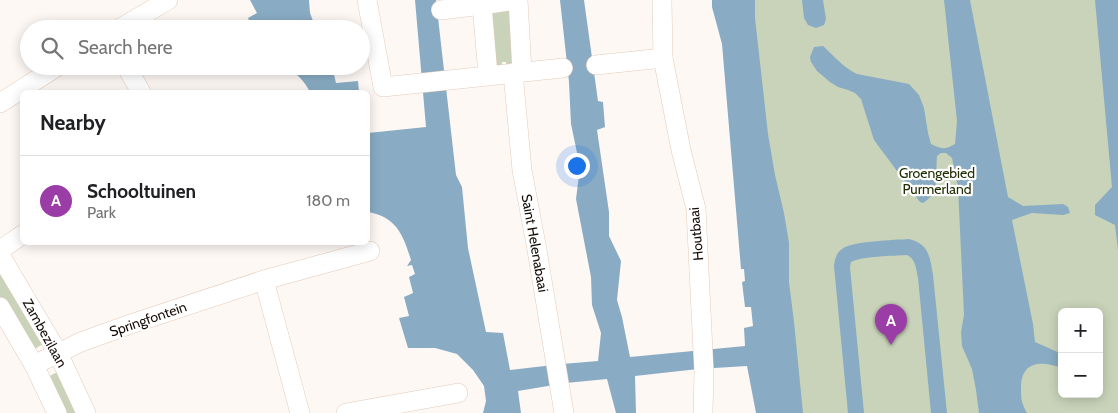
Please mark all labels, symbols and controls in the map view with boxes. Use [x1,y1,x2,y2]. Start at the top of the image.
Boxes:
search box [20,20,370,75]
icon: search [38,34,66,62]
text: Search here [78,36,172,59]
text: Nearby [40,110,106,135]
your location [564,153,590,179]
park label: Groengebied Purmerland [899,164,975,198]
text: Schooltuinen [87,180,196,203]
text: A [51,191,61,210]
text: 180 m [306,191,350,210]
street label: Saint Helenabaai [518,192,553,294]
text: Park [87,203,116,222]
street label: Houtbaai [685,206,707,261]
street label: Zambezilaan [19,296,71,371]
street label: Springfontein [107,297,189,341]
pin: A [875,304,907,345]
map controls [1058,308,1103,398]
button: + [1058,308,1103,353]
button: − [1058,353,1103,398]

